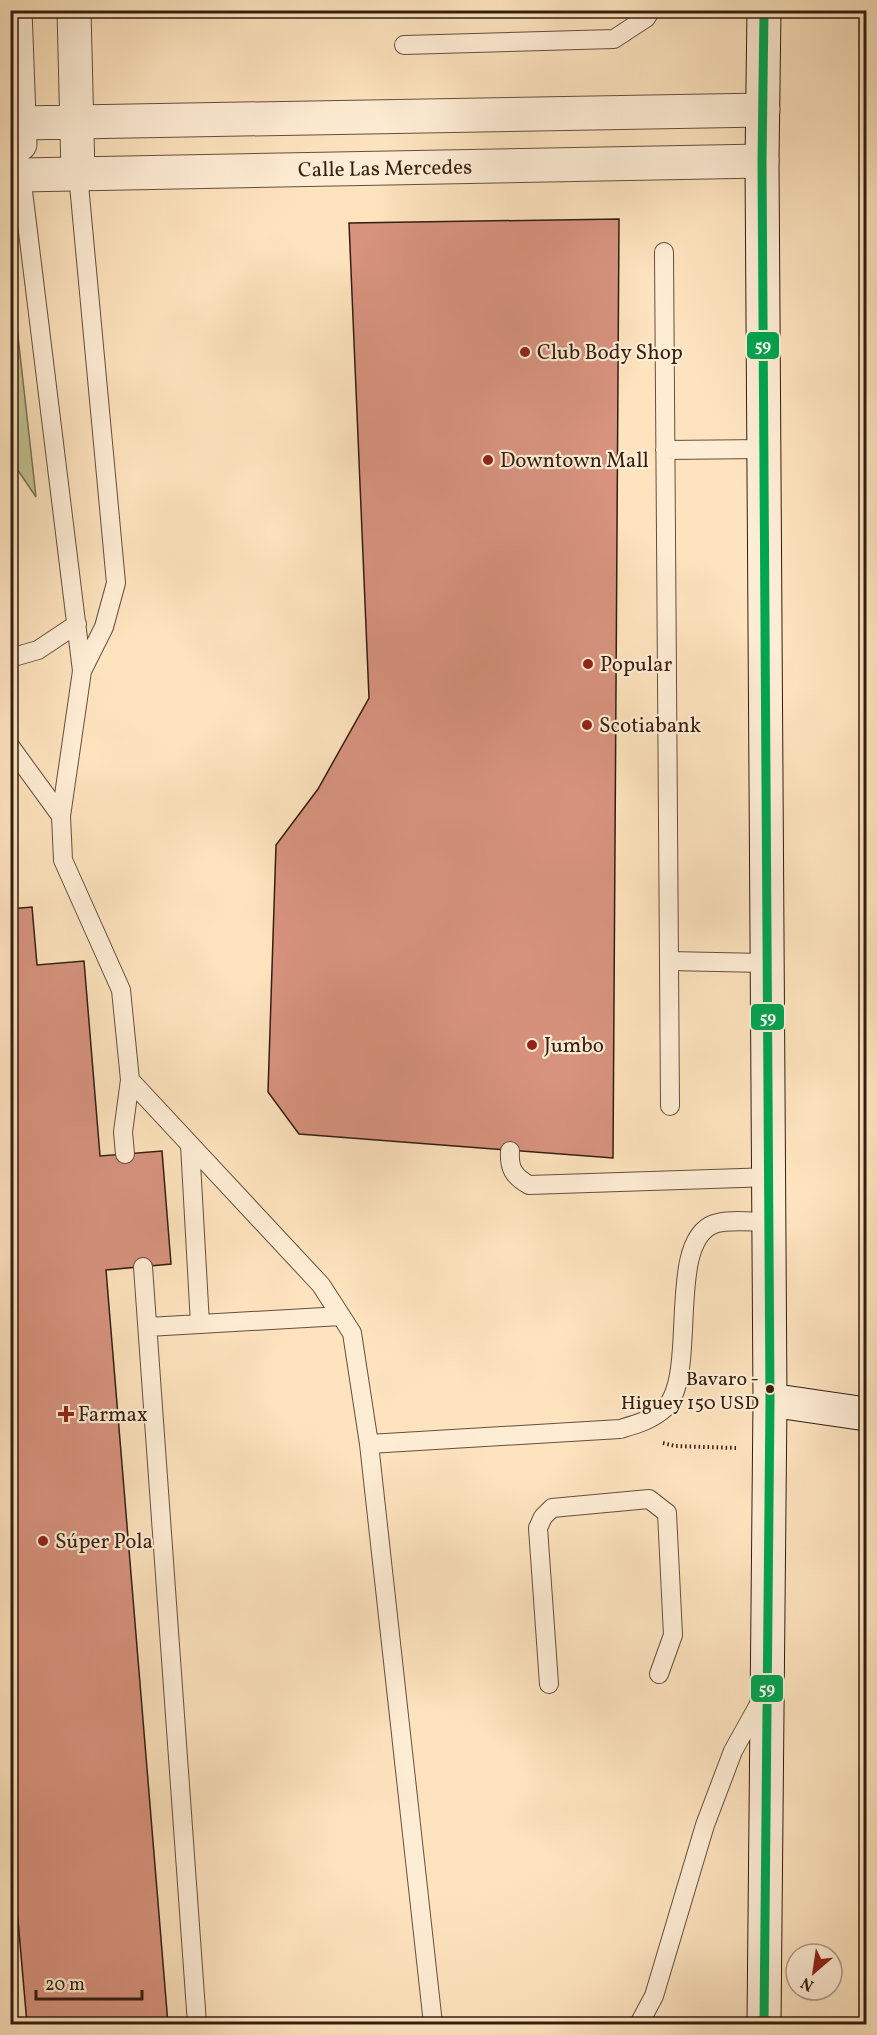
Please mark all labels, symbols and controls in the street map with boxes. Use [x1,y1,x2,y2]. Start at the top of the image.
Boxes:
street label: Calle Las Mercedes [298,153,472,186]
line badge: 59 [746,331,780,360]
text: 59 [755,336,771,358]
place label: Club Body Shop [537,339,683,368]
marker: Club Body Shop [518,345,532,359]
place label: Downtown Mall [500,447,649,476]
marker: Downtown Mall [481,453,495,467]
place label: Popular [600,651,673,680]
marker: Popular [581,657,595,671]
place label: Scotiabank [599,712,702,741]
marker: Scotiabank [580,718,594,732]
line badge: 59 [750,1003,785,1031]
text: 59 [760,1008,776,1030]
place label: Jumbo [544,1032,604,1061]
marker: Jumbo [525,1038,539,1052]
place label: Bavaro - Higuey 150 USD [621,1366,759,1418]
marker: Bavaro - Higuey 150 USD [764,1383,776,1395]
place label: Farmax [78,1401,148,1430]
marker: Farmax [59,1407,73,1421]
place label: Súper Pola [55,1528,153,1557]
marker: Súper Pola [36,1534,50,1548]
line badge: 59 [750,1674,784,1703]
text: 59 [759,1679,775,1701]
north arrow [784,1942,844,2002]
scale bar [36,1963,142,2001]
text: N [797,1971,818,1996]
text: 20 m [45,1973,85,1998]

